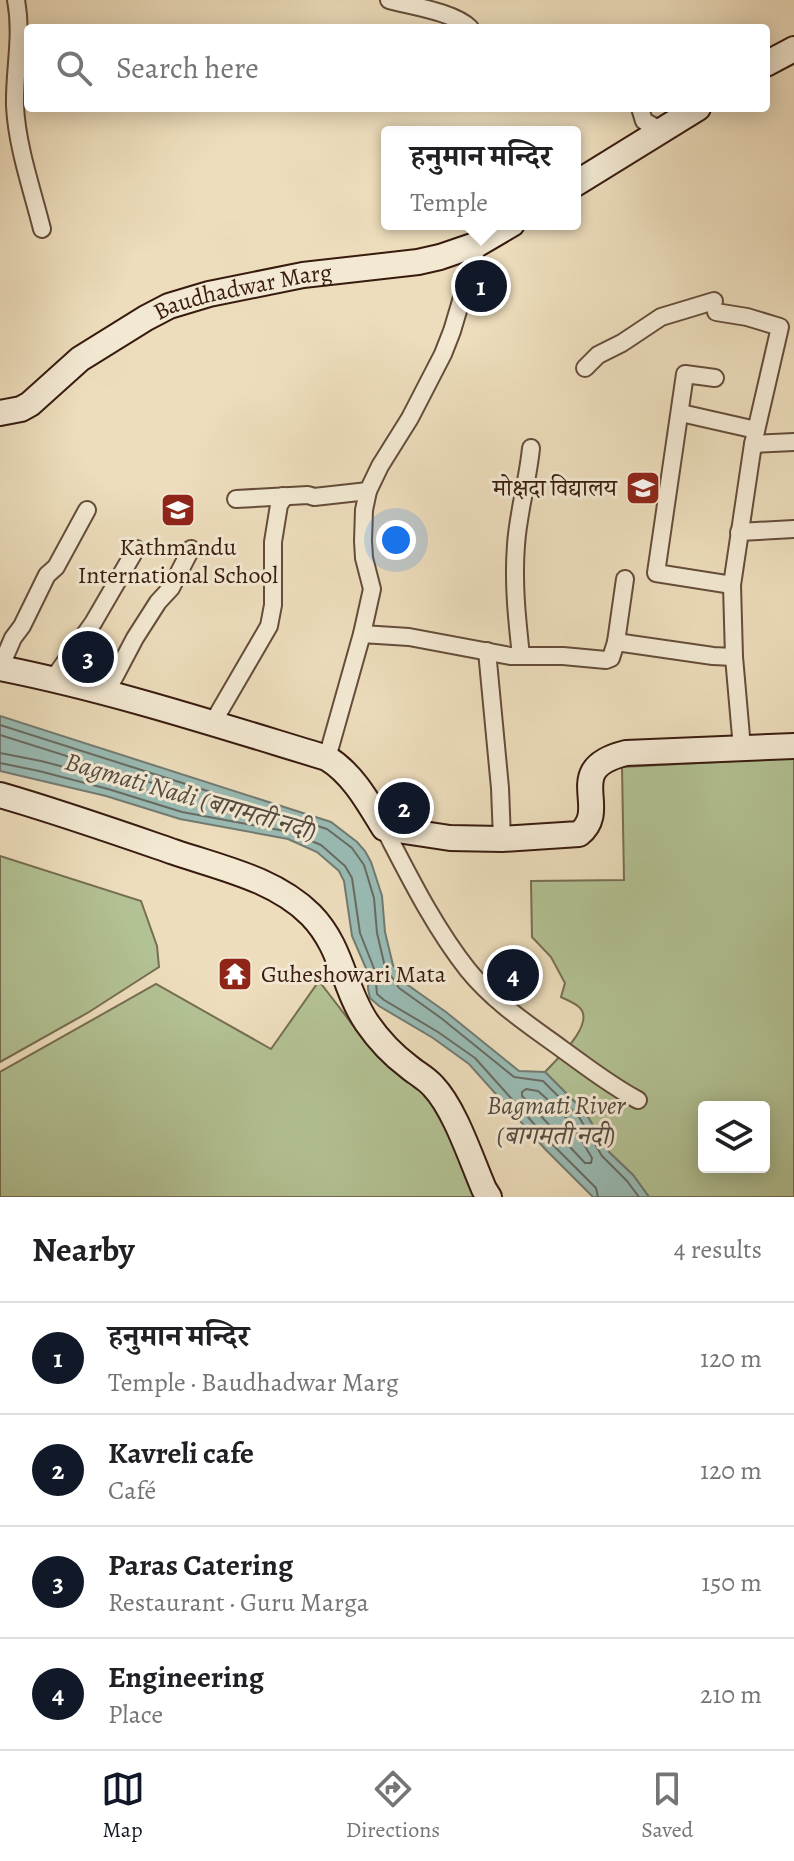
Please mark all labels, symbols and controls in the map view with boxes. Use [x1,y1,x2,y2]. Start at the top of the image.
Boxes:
search box [24,24,770,112]
icon: search [52,46,96,90]
text: Search here [116,48,259,88]
popup [381,126,581,230]
text: हनुमान मन्दिर [410,136,552,176]
text: Temple [410,185,488,220]
street label: Baudhadwar Marg [148,256,334,328]
pin: 1 [455,256,507,316]
school or university icon: मोक्षदा विद्यालय [624,469,662,507]
place label: मोक्षदा विद्यालय [492,472,619,504]
school or university icon: Kathmandu International School [159,491,197,529]
your location [376,520,416,560]
place label: Kathmandu International School [78,531,278,591]
pin: 3 [62,627,114,687]
water label: Bagmati Nadi (बागमती नदी) [61,744,321,849]
pin: 2 [378,778,430,838]
pin: 4 [487,945,539,1005]
temple icon: Guheshowari Mata [216,955,254,993]
place label: Guheshowari Mata [261,958,447,990]
water label: Bagmati River (बागमती नदी) [487,1088,626,1153]
map controls [698,1101,770,1173]
button: layers [698,1101,770,1173]
text: Nearby [32,1226,135,1273]
text: 4 results [674,1232,762,1267]
text: हनुमान मन्दिर [108,1316,249,1356]
text: 1 [53,1341,63,1376]
text: 120 m [700,1341,762,1376]
text: Temple · Baudhadwar Marg [108,1365,399,1400]
text: Kavreli cafe [108,1433,254,1473]
text: 2 [52,1453,64,1488]
text: 120 m [700,1453,762,1488]
text: Café [108,1473,156,1508]
text: Paras Catering [108,1545,293,1585]
text: 3 [52,1565,64,1600]
text: 150 m [701,1565,762,1600]
text: Restaurant · Guru Marga [108,1585,369,1620]
text: Engineering [108,1657,264,1697]
text: 4 [52,1677,64,1712]
text: 210 m [700,1677,762,1712]
text: Place [108,1697,163,1732]
tab: Map [101,1767,145,1845]
tab: Directions [346,1767,440,1845]
tab: Saved [641,1767,693,1845]

